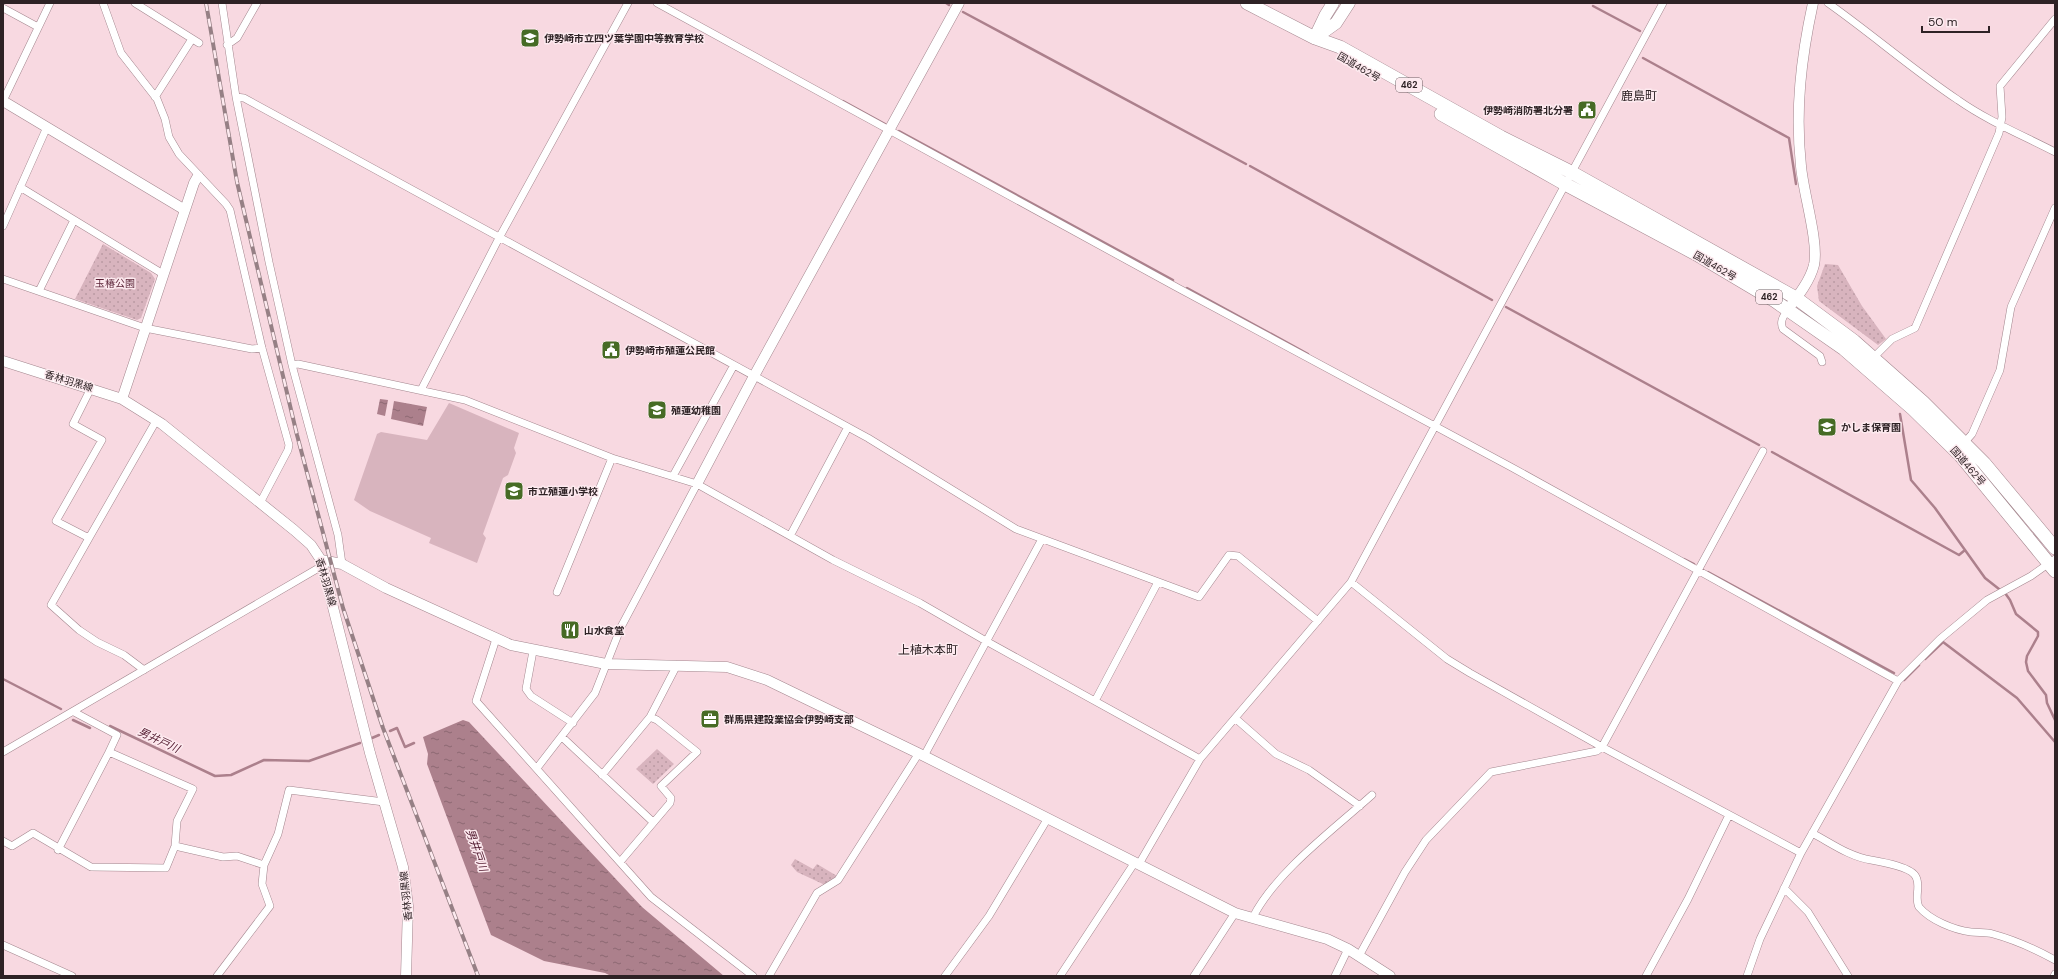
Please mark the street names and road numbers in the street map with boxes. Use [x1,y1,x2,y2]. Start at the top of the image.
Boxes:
street label: 国道462号 [1335,49,1383,85]
road number: 462 [1396,78,1422,92]
street label: 国道462号 [1691,248,1739,284]
road number: 462 [1756,290,1782,304]
street label: 香林羽黒線 [43,367,95,395]
street label: 国道462号 [1947,444,1989,488]
street label: 香林羽黒線 [313,556,339,608]
street label: 香林羽黒線 [397,870,415,922]

